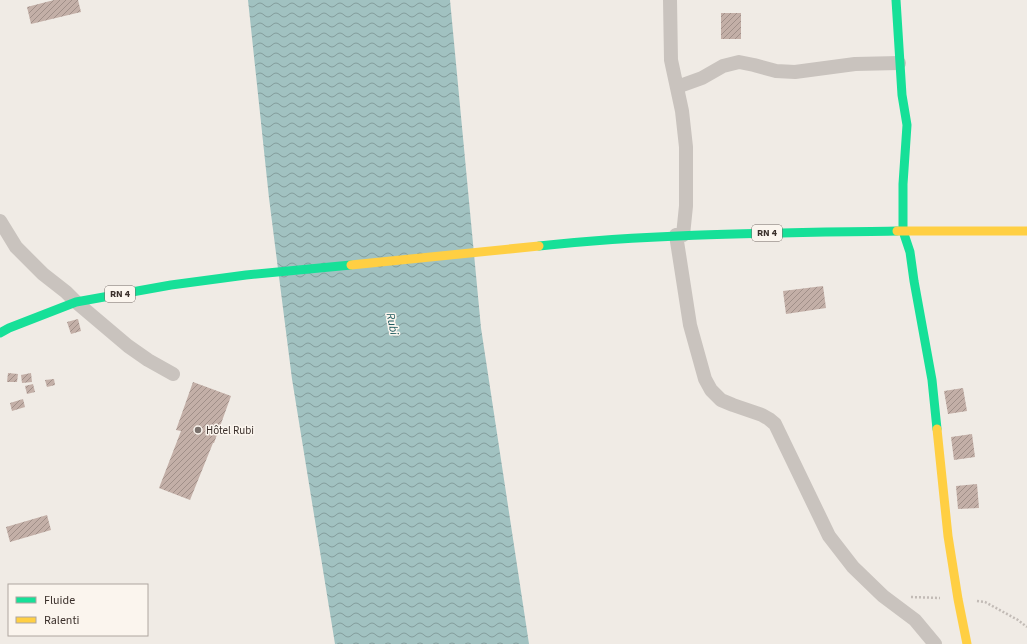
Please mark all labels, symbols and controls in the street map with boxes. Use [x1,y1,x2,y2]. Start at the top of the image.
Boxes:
road number: RN 4 [752,225,782,241]
road number: RN 4 [105,286,135,302]
water label: Rubi [382,311,402,337]
place label: Hôtel Rubi [206,423,254,438]
marker: Hôtel Rubi [193,425,203,435]
legend [8,584,148,636]
text: Fluide [44,592,75,609]
text: Ralenti [44,612,79,629]

